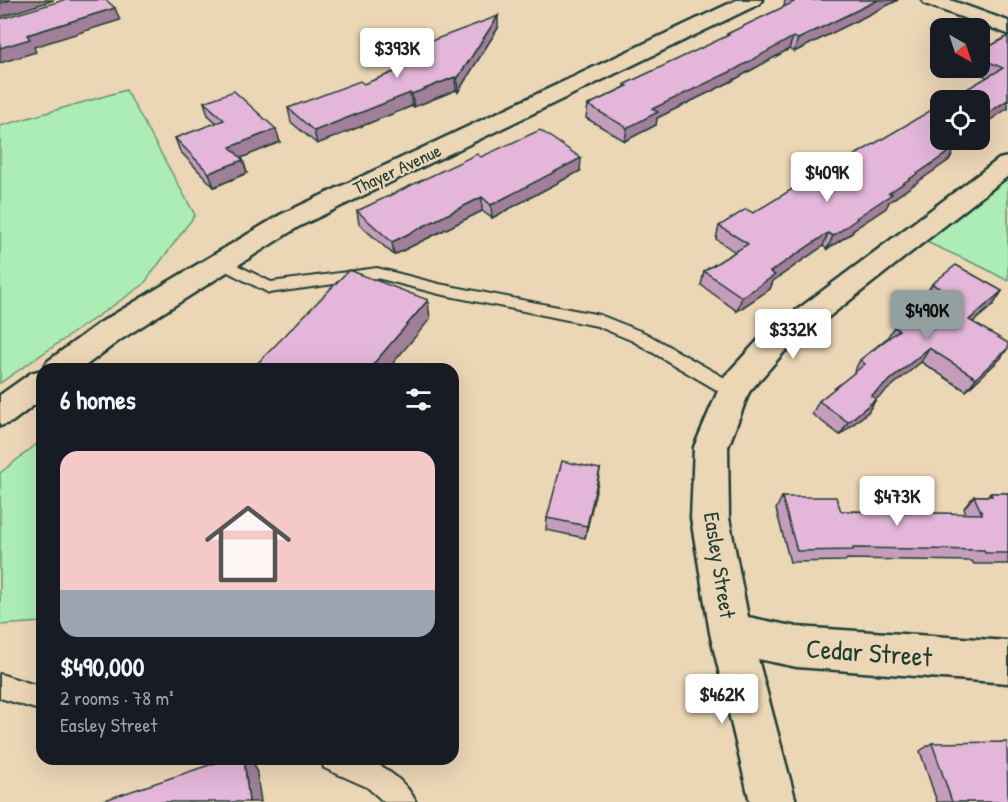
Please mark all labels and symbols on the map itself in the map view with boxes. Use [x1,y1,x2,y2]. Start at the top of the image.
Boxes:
north arrow [930,18,990,78]
pin: $393K [355,28,439,79]
street label: Thayer Avenue [349,138,445,200]
pin: $409K [785,152,869,203]
pin: $490K [885,290,969,341]
pin: $332K [751,309,835,360]
pin: $473K [855,476,939,527]
street label: Easley Street [697,510,743,621]
street label: Cedar Street [805,630,934,674]
pin: $462K [680,674,764,725]

